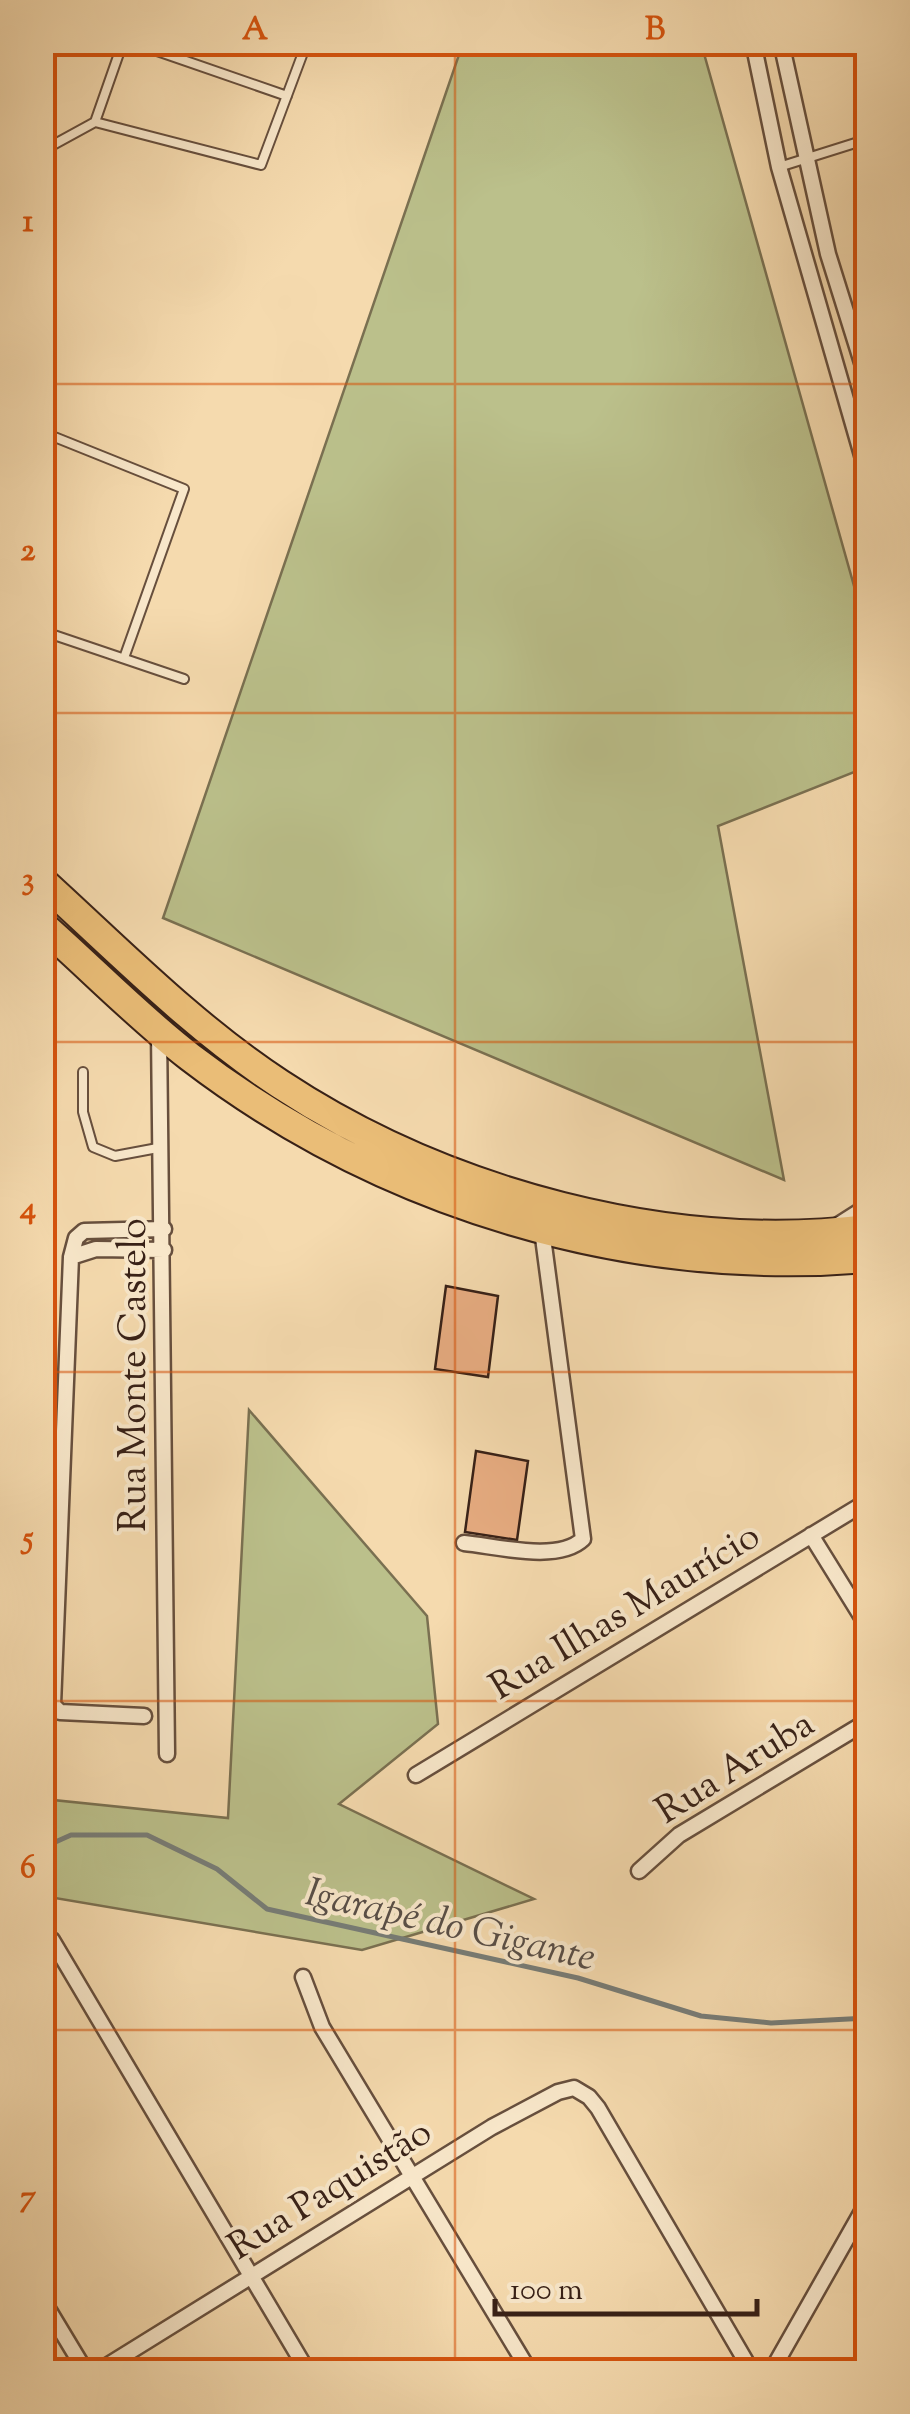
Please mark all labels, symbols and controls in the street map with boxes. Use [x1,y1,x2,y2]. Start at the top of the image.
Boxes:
text: A [242,8,268,54]
text: B [645,8,665,54]
text: 1 [23,200,34,246]
text: 2 [21,529,36,575]
text: 3 [22,858,34,904]
text: 4 [19,1187,36,1233]
street label: Rua Monte Castelo [109,1218,163,1532]
street label: Rua Ilhas Maurício [481,1511,771,1716]
text: 5 [20,1517,34,1563]
street label: Rua Aruba [646,1699,826,1839]
text: 6 [20,1846,36,1892]
water label: Igarapé do Gigante [299,1866,601,1988]
street label: Rua Paquistão [219,2107,443,2275]
text: 7 [20,2175,36,2221]
scale bar [495,2254,758,2316]
text: 100 m [510,2270,583,2313]

